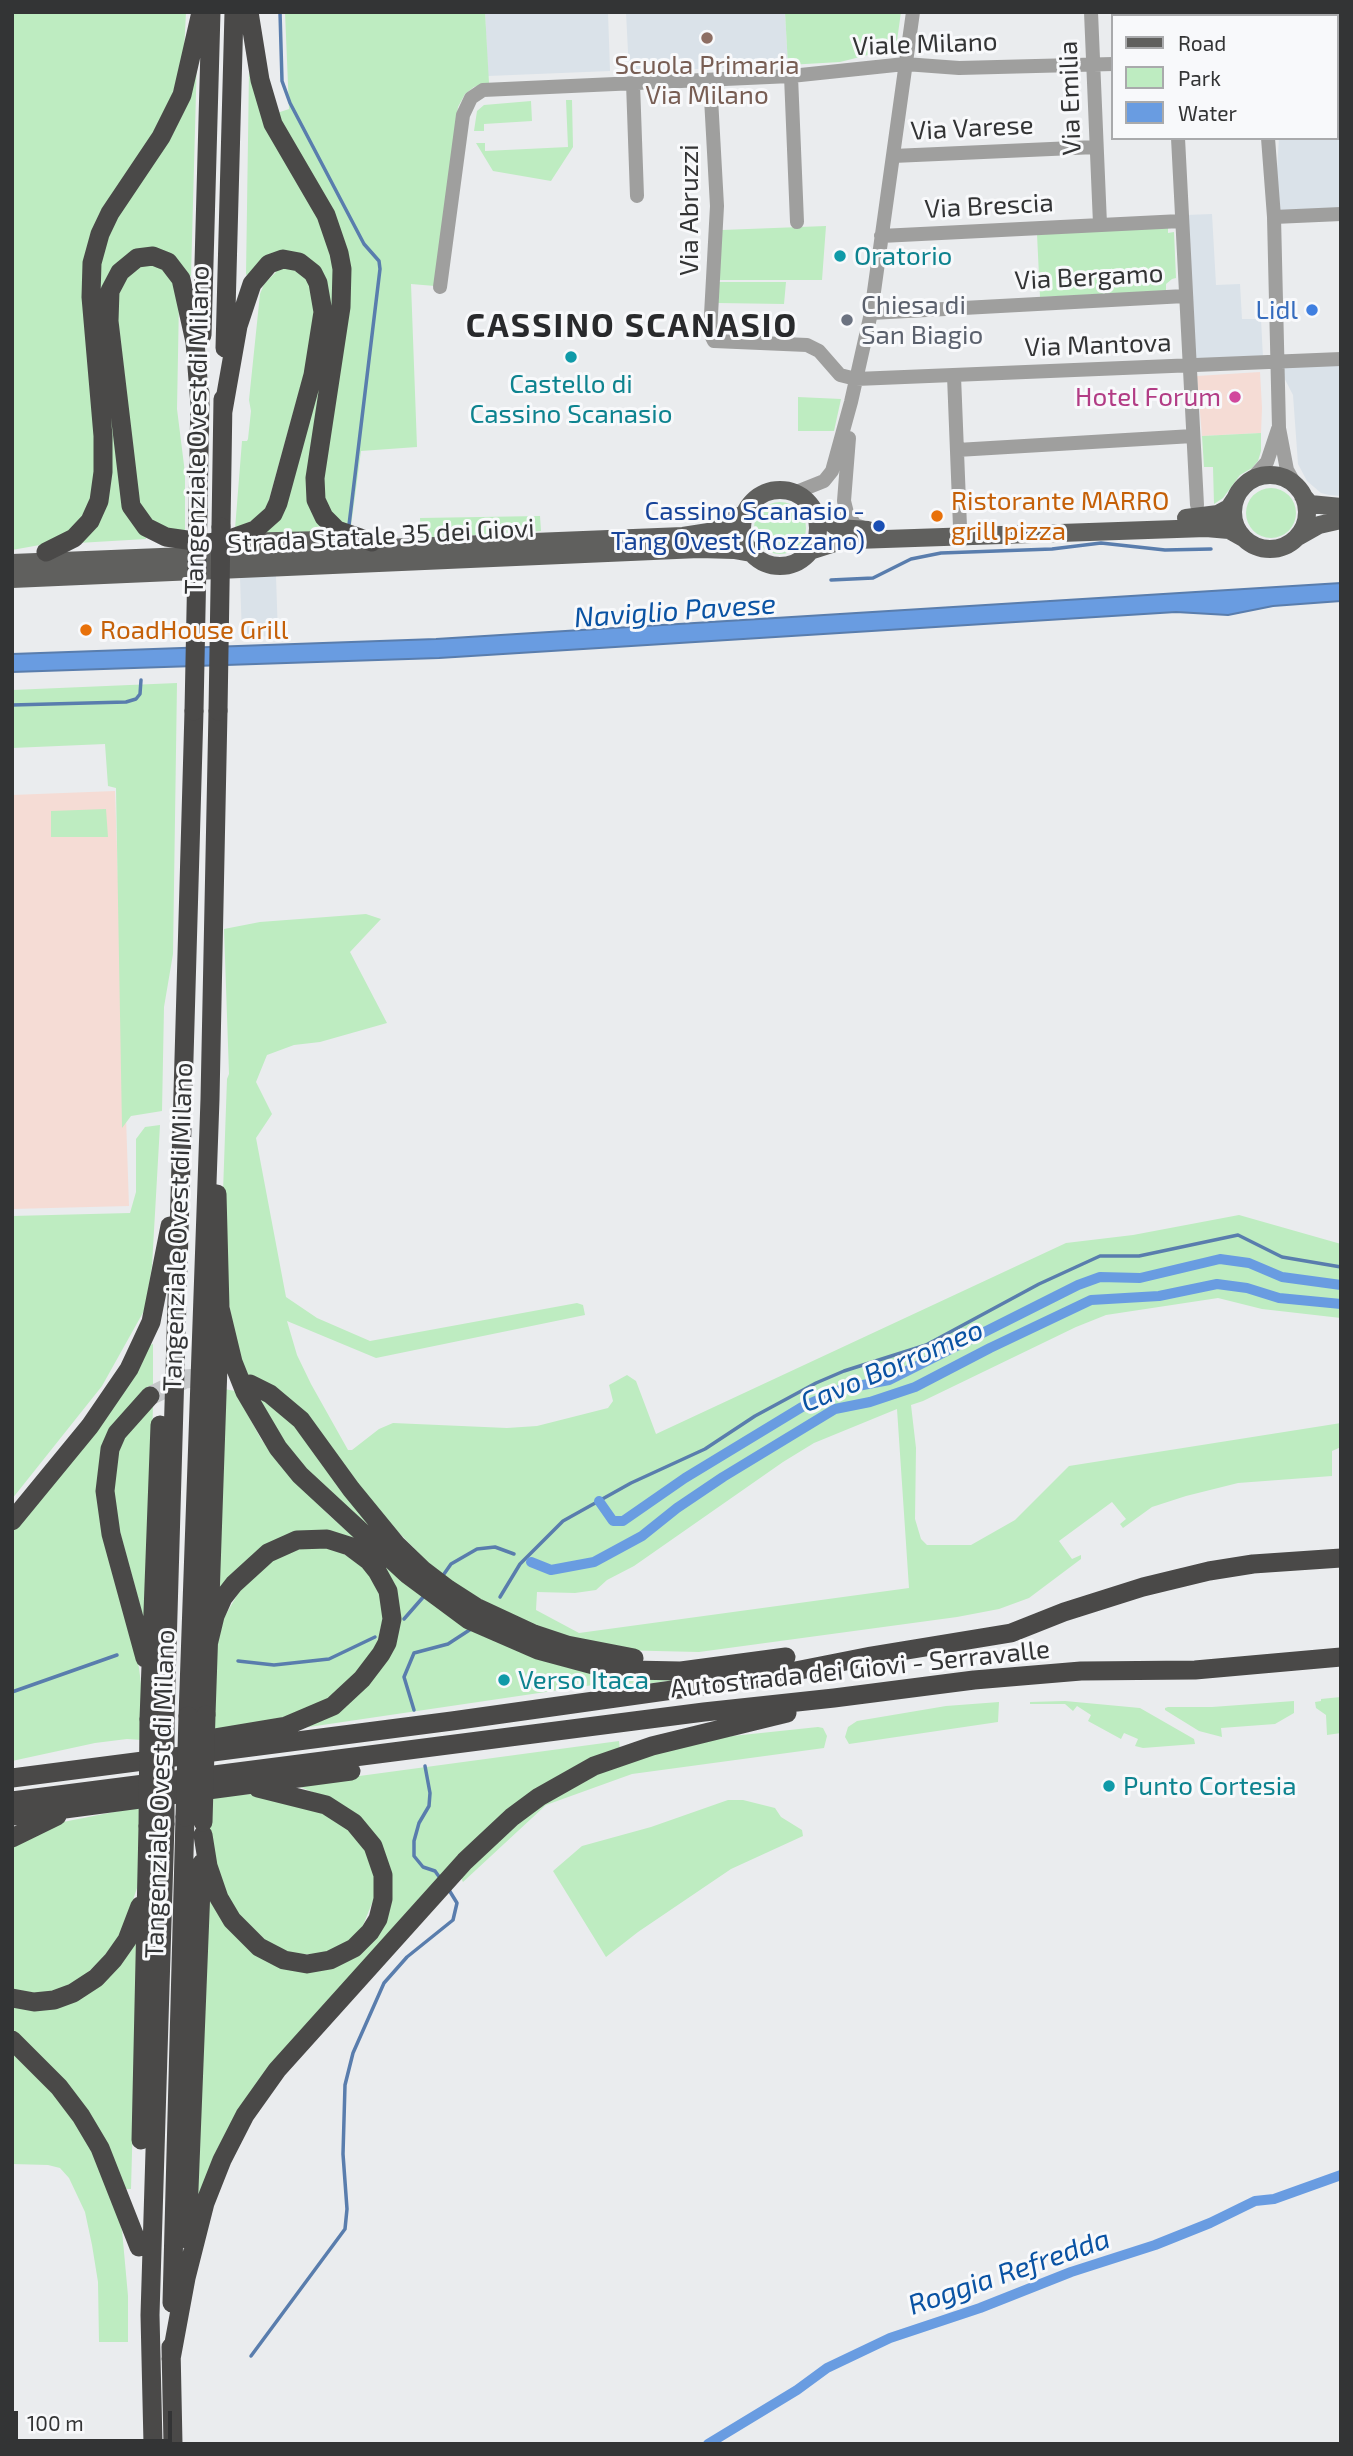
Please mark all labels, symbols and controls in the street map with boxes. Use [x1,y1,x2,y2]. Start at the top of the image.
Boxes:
legend [1112,14,1339,140]
street label: Viale Milano [852,26,998,62]
marker: Scuola Primaria Via Milano [699,30,715,46]
text: Road [1178,30,1226,55]
street label: Via Emilia [1052,40,1088,156]
place label: Scuola Primaria Via Milano [614,49,800,110]
text: Park [1178,65,1221,90]
text: Water [1178,100,1237,125]
street label: Via Varese [910,109,1034,147]
street label: Via Abruzzi [673,144,705,276]
street label: Via Brescia [924,187,1054,225]
place label: Oratorio [854,240,952,272]
marker: Oratorio [832,248,848,264]
street label: Via Bergamo [1014,258,1164,296]
street label: Tangenziale Ovest di Milano [179,265,215,595]
place label: Chiesa di San Biagio [861,289,983,350]
place label: Lidl [1256,294,1298,326]
marker: Lidl [1304,302,1320,318]
district label: CASSINO SCANASIO [468,306,796,346]
marker: Chiesa di San Biagio [839,312,855,328]
street label: Via Mantova [1024,327,1172,363]
marker: Castello di Cassino Scanasio [563,349,579,365]
place label: Castello di Cassino Scanasio [469,368,673,430]
place label: Hotel Forum [1075,381,1221,413]
marker: Hotel Forum [1227,389,1243,405]
place label: Ristorante MARRO grill pizza [951,485,1169,546]
place label: Cassino Scanasio - Tang Ovest (Rozzano) [611,495,865,556]
marker: Ristorante MARRO grill pizza [929,508,945,524]
street label: Strada Statale 35 dei Giovi [227,512,535,560]
marker: Cassino Scanasio - Tang Ovest (Rozzano) [871,518,887,534]
water label: Naviglio Pavese [573,587,777,635]
place label: RoadHouse Grill [100,614,288,646]
marker: RoadHouse Grill [78,622,94,638]
street label: Tangenziale Ovest di Milano [157,1062,199,1392]
water label: Cavo Borromeo [796,1312,988,1420]
street label: Tangenziale Ovest di Milano [139,1629,181,1959]
street label: Autostrada dei Giovi - Serravalle [669,1634,1051,1704]
place label: Verso Itaca [518,1664,649,1696]
marker: Verso Itaca [496,1672,512,1688]
place label: Punto Cortesia [1123,1770,1297,1802]
marker: Punto Cortesia [1101,1778,1117,1794]
water label: Roggia Refredda [904,2222,1114,2322]
scale bar [18,2396,175,2440]
text: 100 m [27,2410,84,2435]

